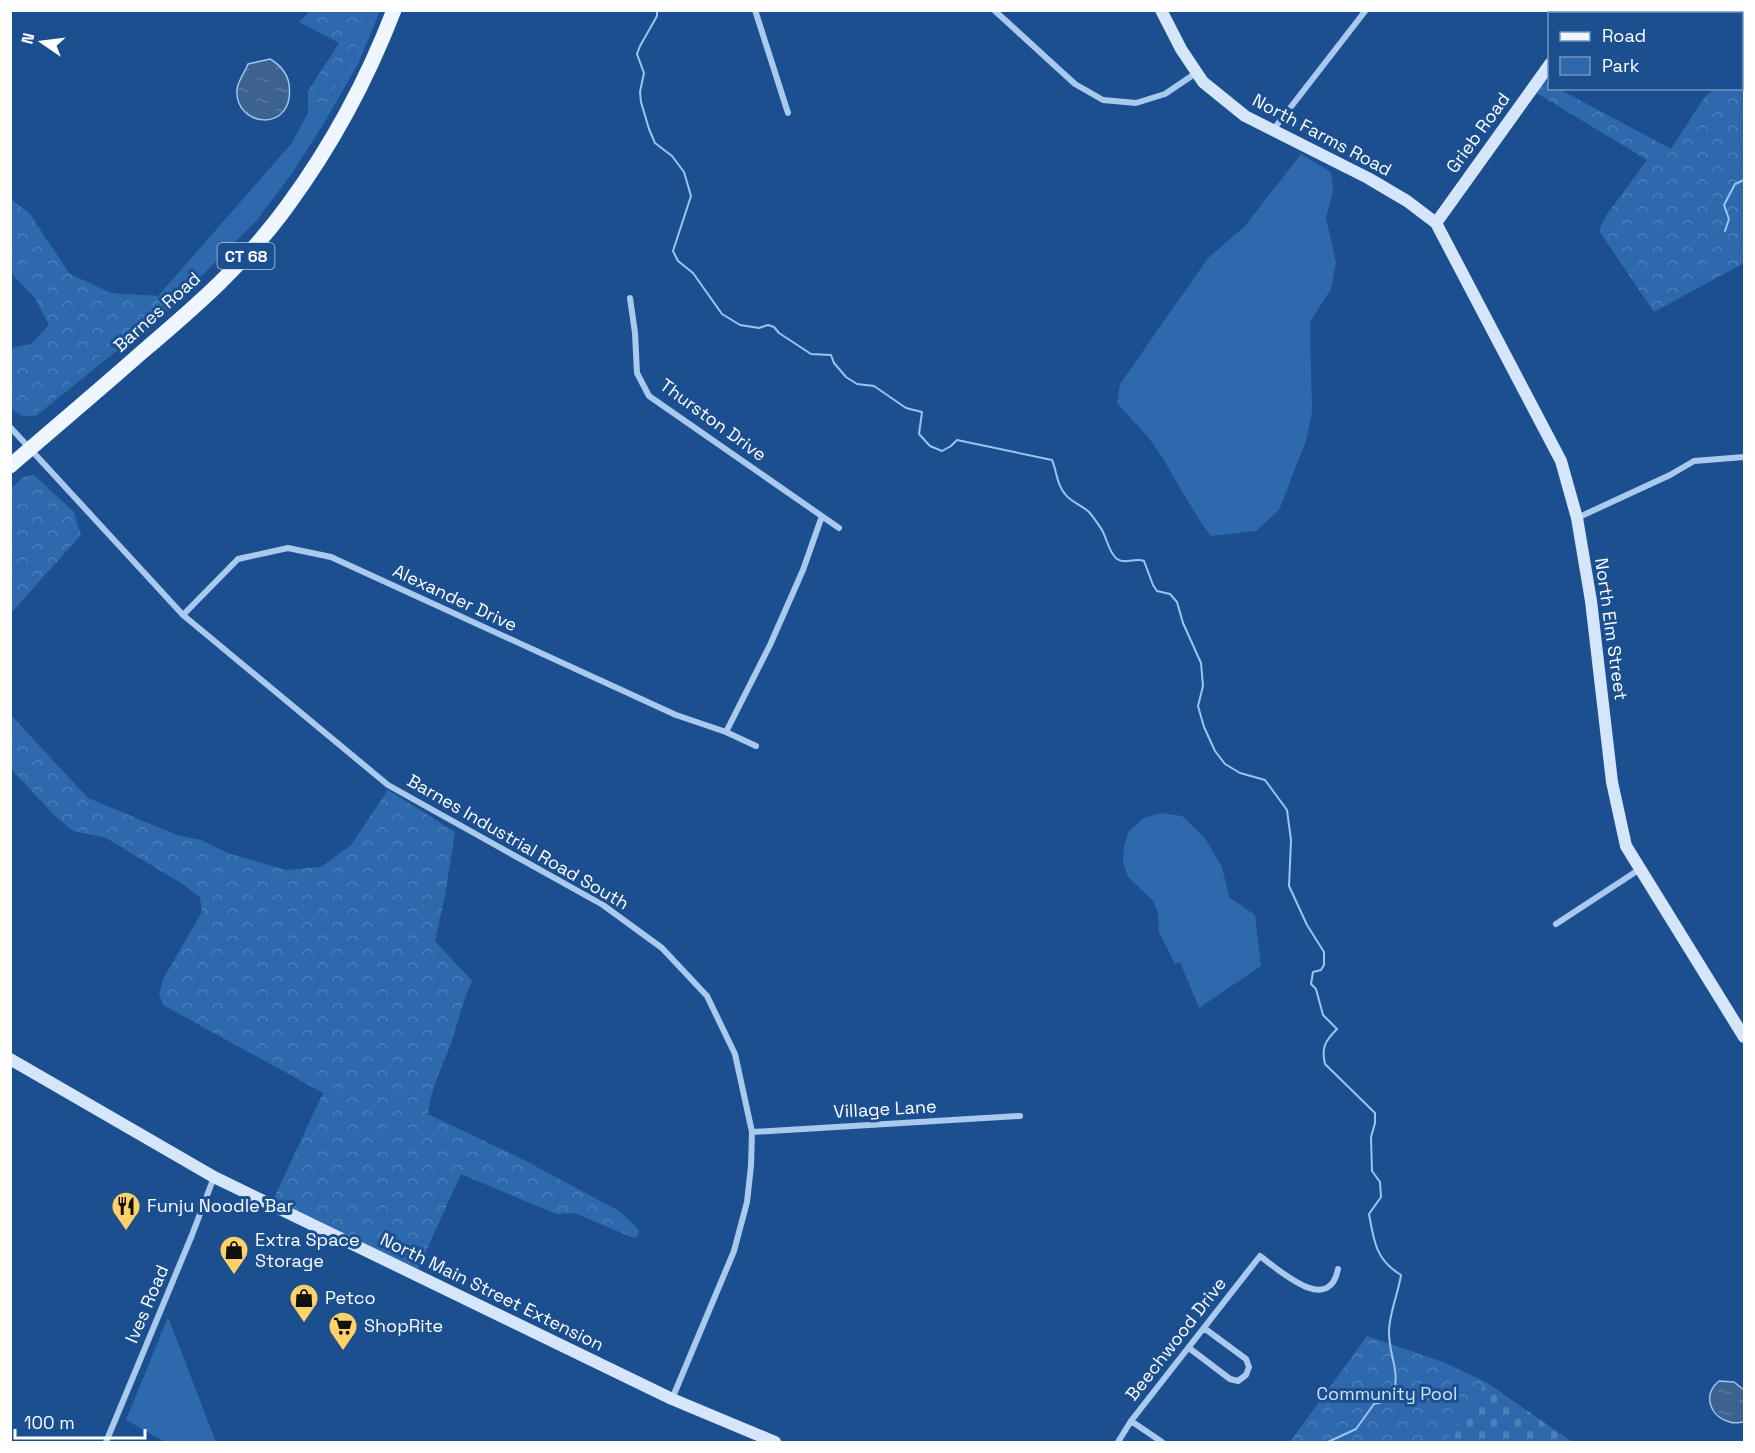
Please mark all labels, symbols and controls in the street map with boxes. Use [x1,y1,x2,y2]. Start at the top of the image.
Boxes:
north arrow [12,12,72,72]
legend [1548,12,1743,90]
text: Road [1602,24,1646,47]
text: N [16,31,39,46]
text: Park [1602,54,1640,77]
street label: North Farms Road [1249,88,1396,181]
street label: Grieb Road [1441,88,1515,178]
road number: CT 68 [218,243,274,269]
street label: Barnes Road [108,267,205,357]
street label: Thurston Drive [655,373,771,466]
street label: North Elm Street [1590,556,1633,702]
street label: Alexander Drive [389,559,521,636]
street label: Barnes Industrial Road South [403,769,633,915]
street label: Village Lane [833,1094,937,1123]
restaurant icon: Funju Noodle Bar [110,1190,142,1232]
place label: Funju Noodle Bar [147,1194,294,1217]
street label: North Main Street Extension [377,1227,608,1356]
place label: Extra Space Storage [255,1228,360,1272]
shop icon: Extra Space Storage [218,1234,250,1276]
street label: Ives Road [120,1261,173,1346]
street label: Beechwood Drive [1120,1272,1231,1405]
shop icon: Petco [288,1282,320,1324]
place label: Petco [325,1286,376,1309]
supermarket icon: ShopRite [327,1310,359,1352]
place label: ShopRite [364,1314,443,1337]
park label: Community Pool [1316,1382,1458,1405]
scale bar [15,1402,146,1440]
text: 100 m [24,1411,75,1434]

